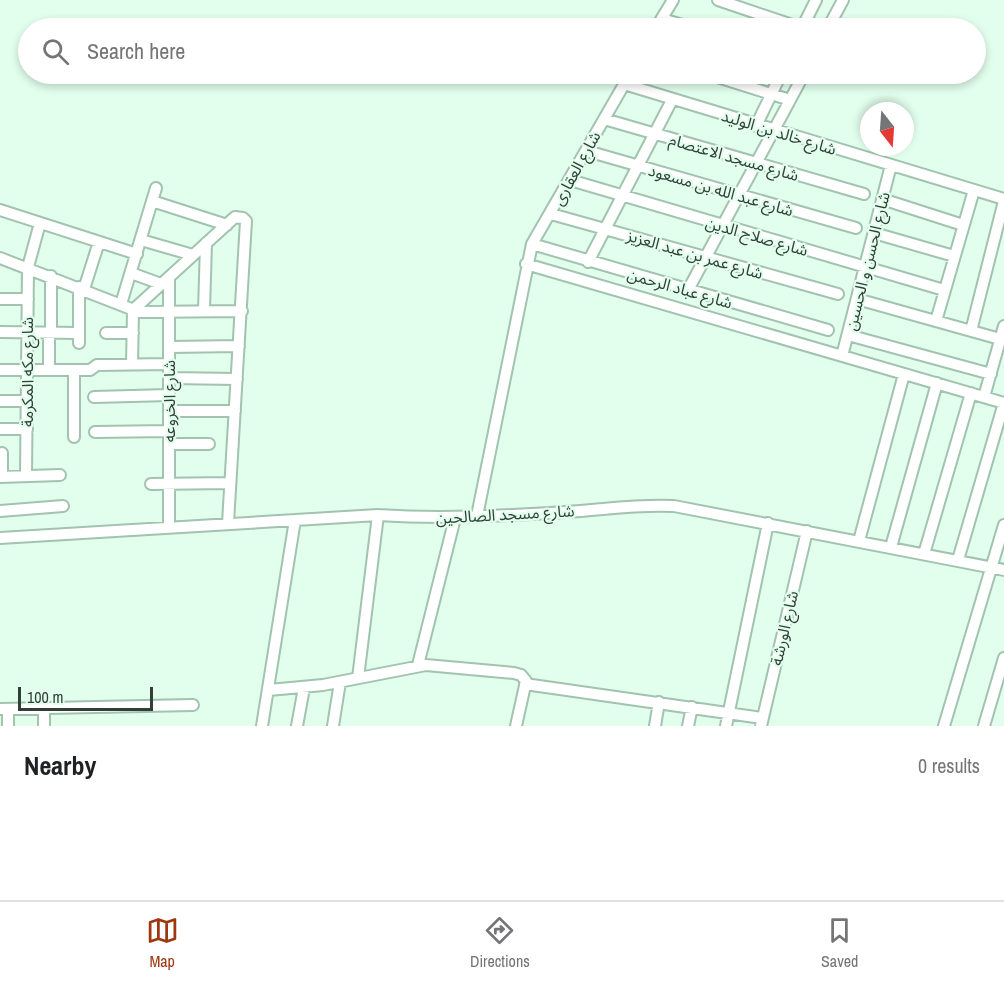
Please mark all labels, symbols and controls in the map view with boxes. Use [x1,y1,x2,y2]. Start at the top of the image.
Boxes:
search box [18,18,986,84]
icon: search [39,35,72,68]
text: Search here [87,36,185,66]
north arrow [860,102,914,156]
street label: شارع خالد بن الوليد [718,104,839,162]
street label: شارع العقارى [547,127,607,210]
street label: شارع مسجد الاعتصام [666,128,801,188]
street label: شارع عبد الله بن مسعود [645,159,796,223]
street label: شارع الحسن و الحسين [839,189,897,333]
street label: شارع صلاح الدين [703,211,811,263]
street label: شارع عمر بن عبد العزيز [623,224,766,286]
street label: شارع عباد الرحمن [624,262,735,315]
street label: شارع مكه المكرمة [16,317,40,427]
street label: شارع الخروعه [158,360,182,442]
street label: شارع مسجد الصالحين [435,499,575,531]
street label: شارع الورشة [765,588,805,668]
scale bar [18,684,153,712]
text: 100 m [27,686,63,708]
text: Nearby [24,748,96,783]
text: 0 results [918,752,980,779]
tab: Map [146,914,179,972]
tab: Directions [470,914,530,972]
tab: Saved [821,914,858,972]

